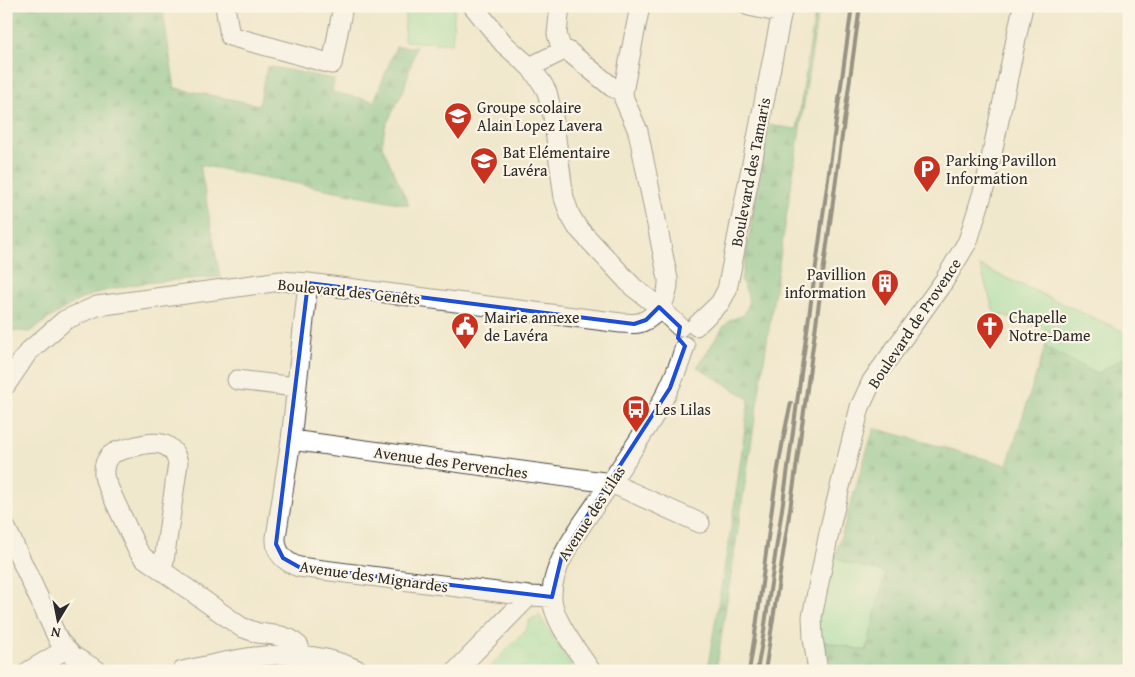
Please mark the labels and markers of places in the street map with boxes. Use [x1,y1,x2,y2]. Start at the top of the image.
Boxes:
place label: Groupe scolaire Alain Lopez Lavera [477,95,603,137]
school or university icon: Groupe scolaire Alain Lopez Lavera [443,101,473,140]
place label: Bat Elémentaire Lavéra [503,140,610,182]
school or university icon: Bat Elémentaire Lavéra [469,146,499,185]
place label: Parking Pavillon Information [946,148,1056,190]
parking icon: Parking Pavillon Information [912,154,942,193]
place label: Pavillion information [785,262,866,304]
building icon: Pavillion information [870,268,900,307]
place label: Mairie annexe de Lavéra [484,305,580,347]
place label: Chapelle Notre-Dame [1009,305,1090,347]
public building icon: Mairie annexe de Lavéra [450,311,480,350]
church icon: Chapelle Notre-Dame [975,311,1005,350]
bus stop icon: Les Lilas [621,394,651,433]
place label: Les Lilas [655,397,711,421]

